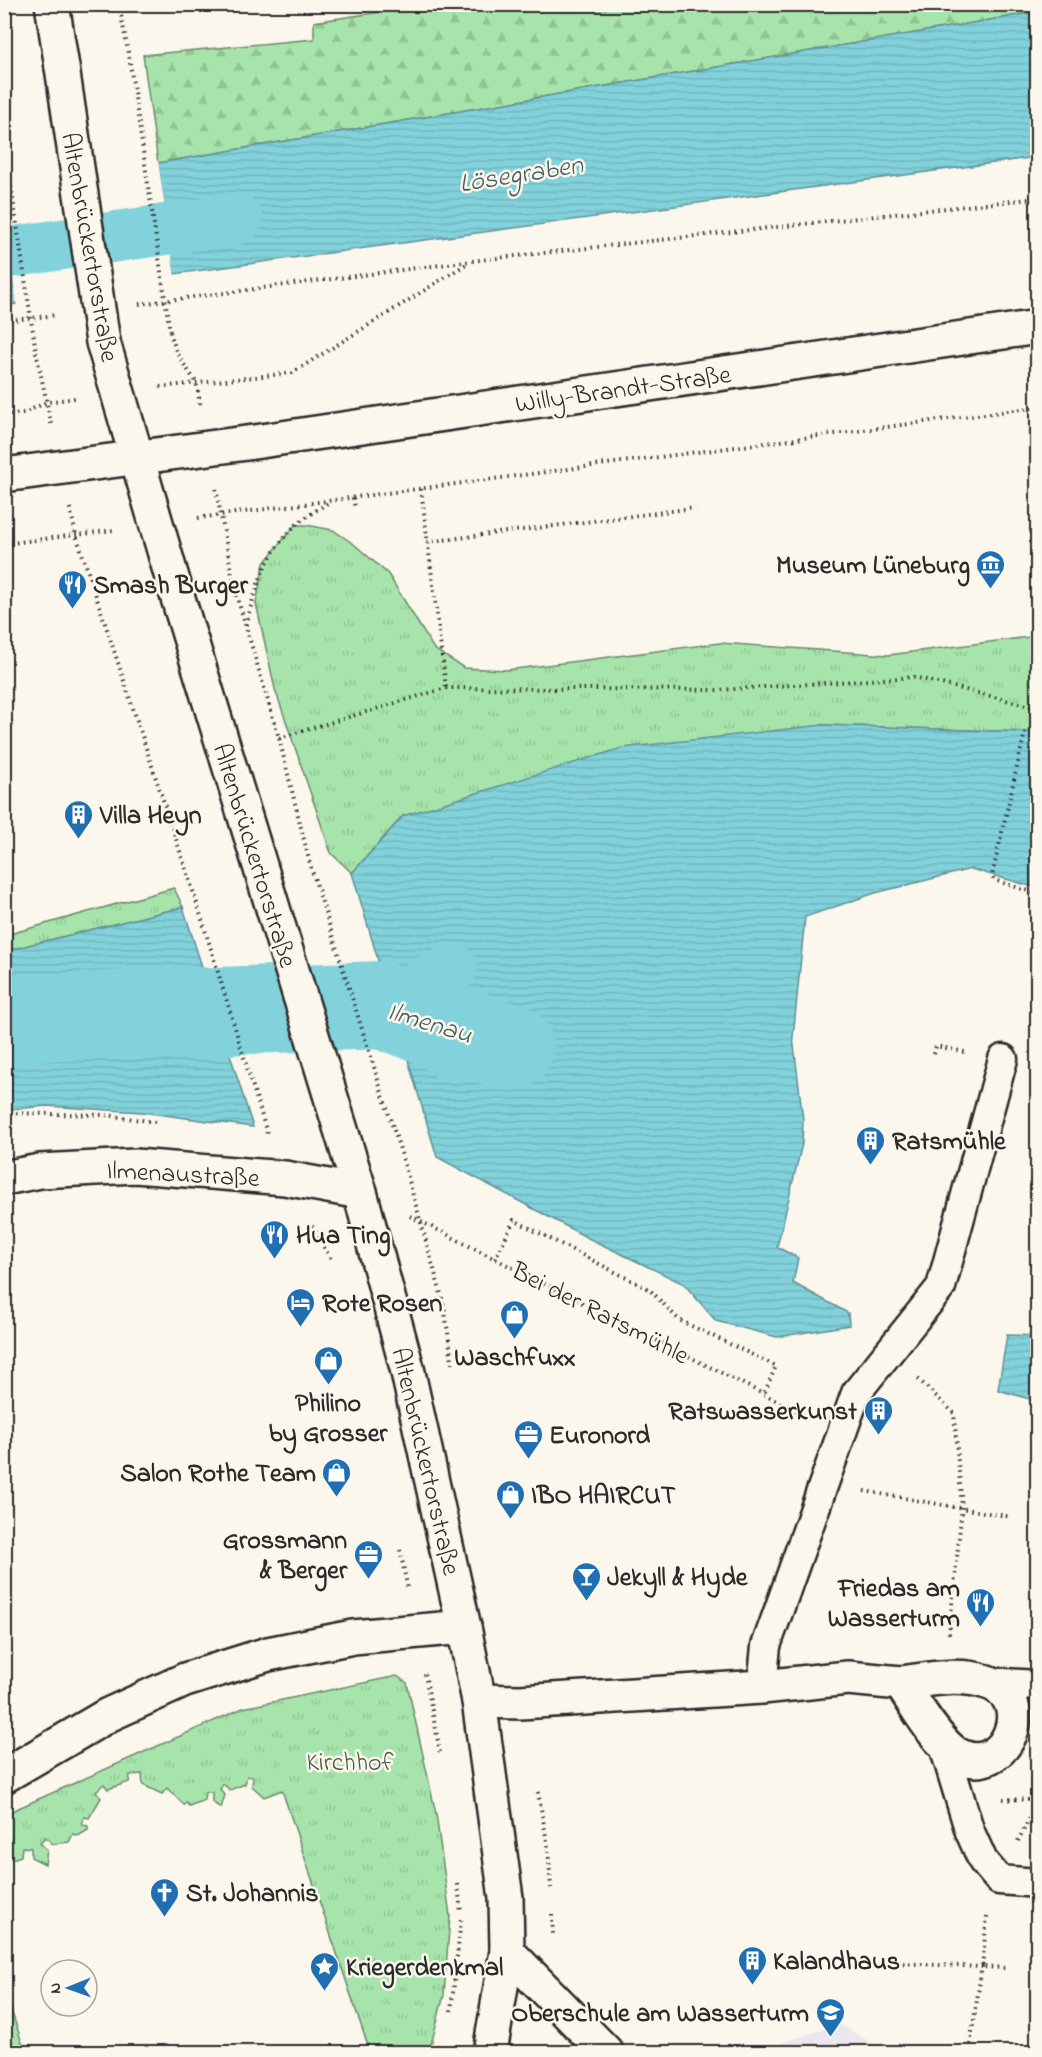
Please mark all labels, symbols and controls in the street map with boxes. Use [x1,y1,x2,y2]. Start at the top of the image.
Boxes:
street label: Altenbrückertorstraße [49,130,127,366]
water label: Lösegraben [457,146,587,205]
street label: Willy-Brandt-Straße [513,357,734,425]
place label: Museum Lüneburg [776,548,970,587]
museum icon: Museum Lüneburg [975,548,1007,590]
restaurant icon: Smash Burger [56,568,88,610]
place label: Smash Burger [93,568,249,607]
street label: Altenbrückertorstraße [201,739,305,973]
building icon: Villa Heyn [63,798,95,840]
place label: Villa Heyn [99,798,202,836]
water label: Ilmenau [382,993,477,1056]
building icon: Ratsmühle [855,1124,887,1166]
place label: Ratsmühle [892,1124,1007,1162]
street label: Ilmenaustraße [105,1153,261,1199]
restaurant icon: Hua Ting [259,1218,291,1260]
place label: Hua Ting [296,1218,391,1257]
street label: Bei der Ratsmühle [503,1253,695,1376]
hotel icon: Rote Rosen [285,1286,317,1328]
place label: Rote Rosen [322,1286,443,1324]
shop icon: Waschfuxx [499,1298,531,1340]
place label: Waschfuxx [454,1340,576,1378]
shop icon: Philino by Grosser [312,1344,344,1386]
street label: Altenbrückertorstraße [379,1344,469,1580]
place label: Philino by Grosser [269,1386,388,1454]
place label: Ratswasserkunst [668,1394,857,1432]
building icon: Ratswasserkunst [862,1394,894,1436]
office icon: Euronord [512,1418,544,1460]
place label: Euronord [549,1418,651,1456]
place label: Salon Rothe Team [120,1456,316,1494]
shop icon: Salon Rothe Team [321,1456,353,1498]
shop icon: IBO HAIRCUT [494,1478,526,1520]
place label: IBO HAIRCUT [531,1478,676,1516]
place label: Grossmann & Berger [223,1523,348,1592]
office icon: Grossmann & Berger [352,1538,384,1580]
bar icon: Jekyll & Hyde [570,1560,602,1602]
place label: Jekyll & Hyde [607,1560,749,1598]
place label: Friedas am Wasserturm [828,1571,960,1639]
restaurant icon: Friedas am Wasserturm [965,1586,997,1628]
park label: Kirchhof [306,1745,395,1783]
church icon: St. Johannis [149,1876,181,1918]
place label: St. Johannis [186,1876,319,1914]
building icon: Kalandhaus [736,1944,768,1986]
place label: Kalandhaus [773,1944,900,1982]
place icon: Kriegerdenkmal [309,1950,341,1992]
place label: Kriegerdenkmal [346,1950,503,1989]
north arrow [39,1958,99,2018]
text: N [44,1982,68,1994]
place label: Oberschule am Wasserturm [511,1996,809,2034]
school or university icon: Oberschule am Wasserturm [814,1996,846,2038]

